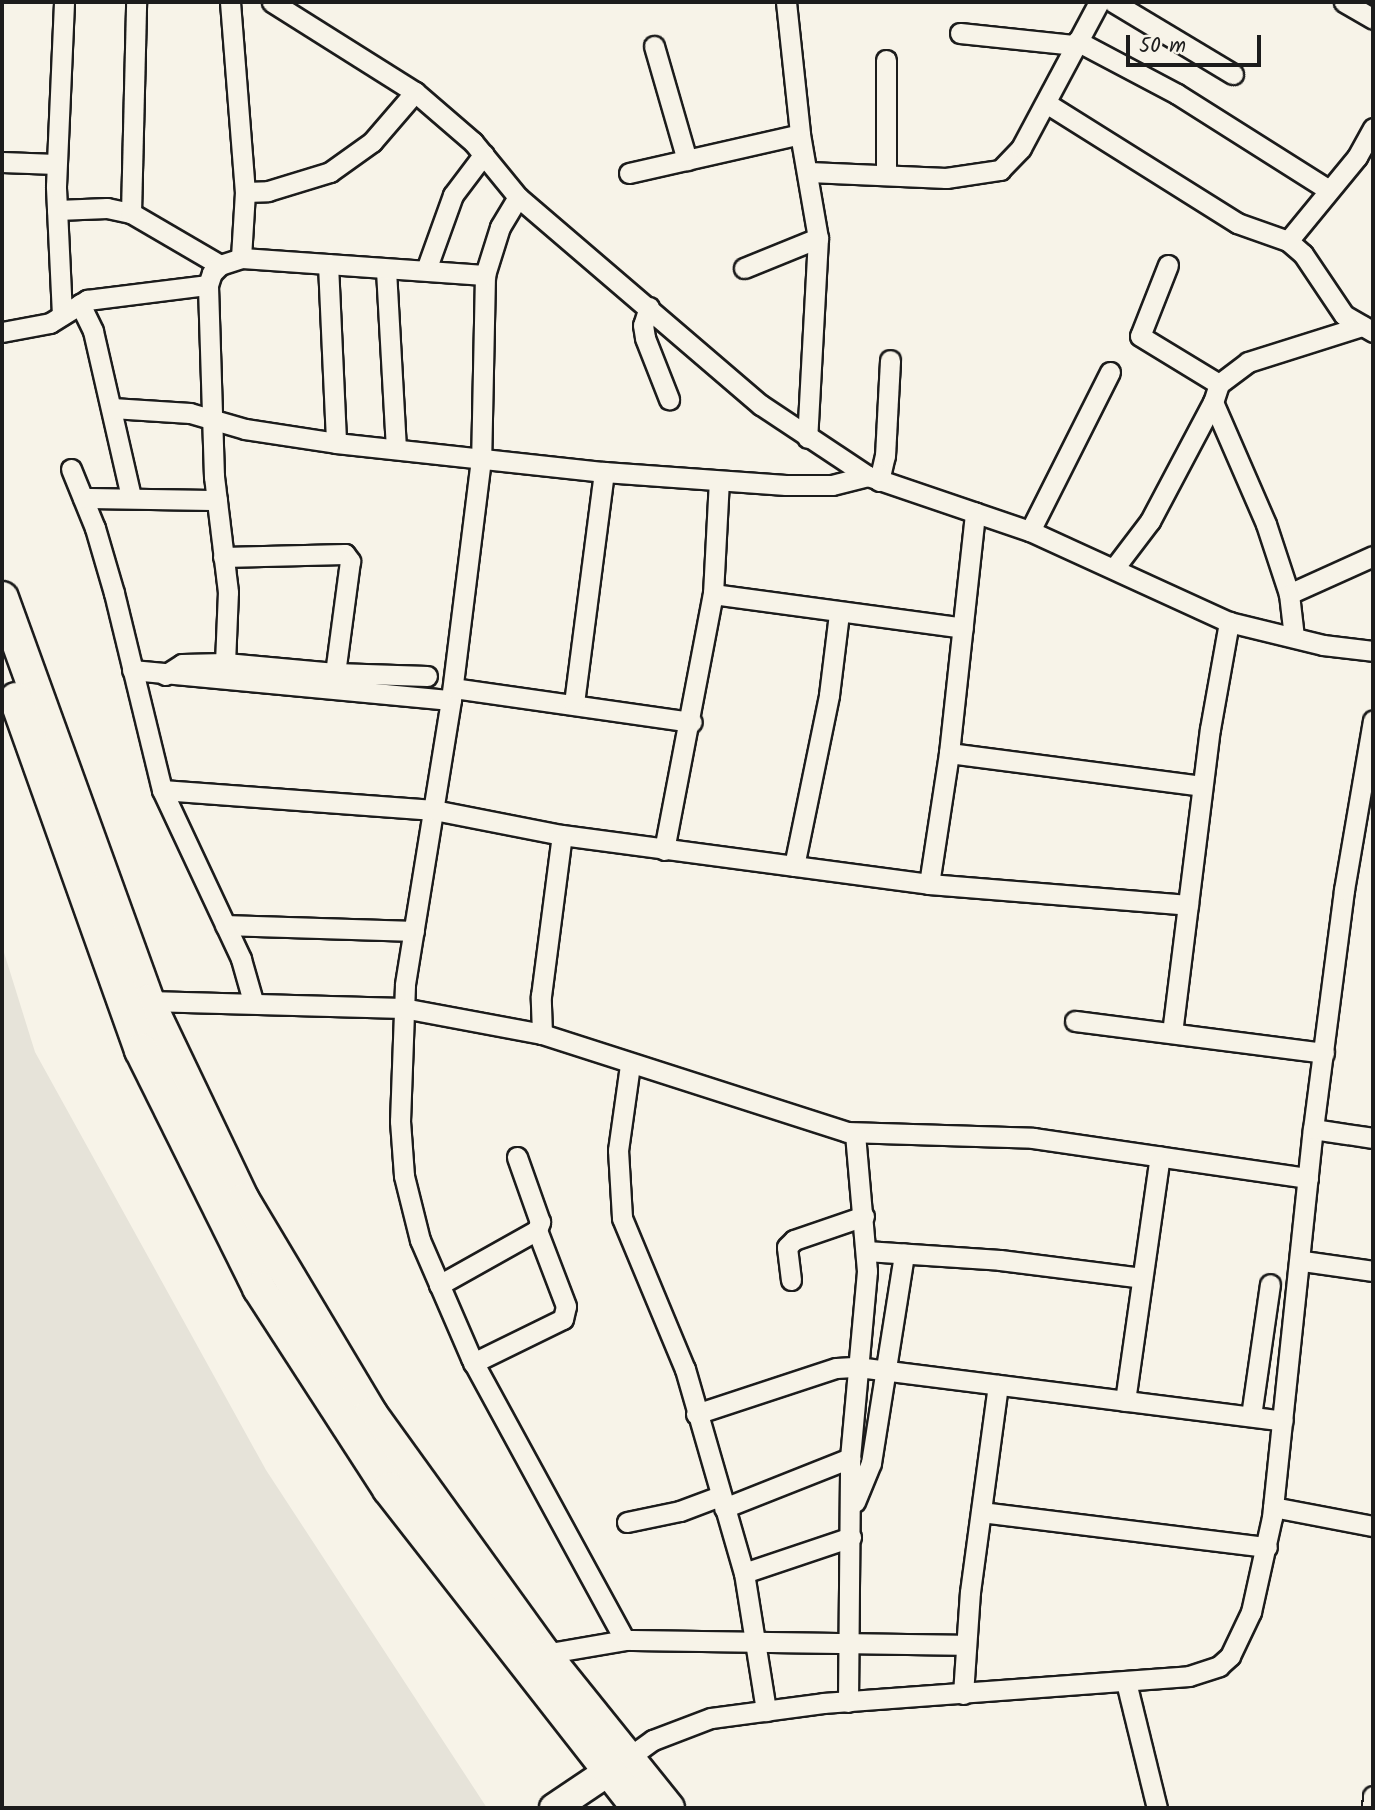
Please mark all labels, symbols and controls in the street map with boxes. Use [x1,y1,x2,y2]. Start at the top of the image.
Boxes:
scale bar [1130,21,1265,65]
text: 50 m [1139,30,1186,63]

